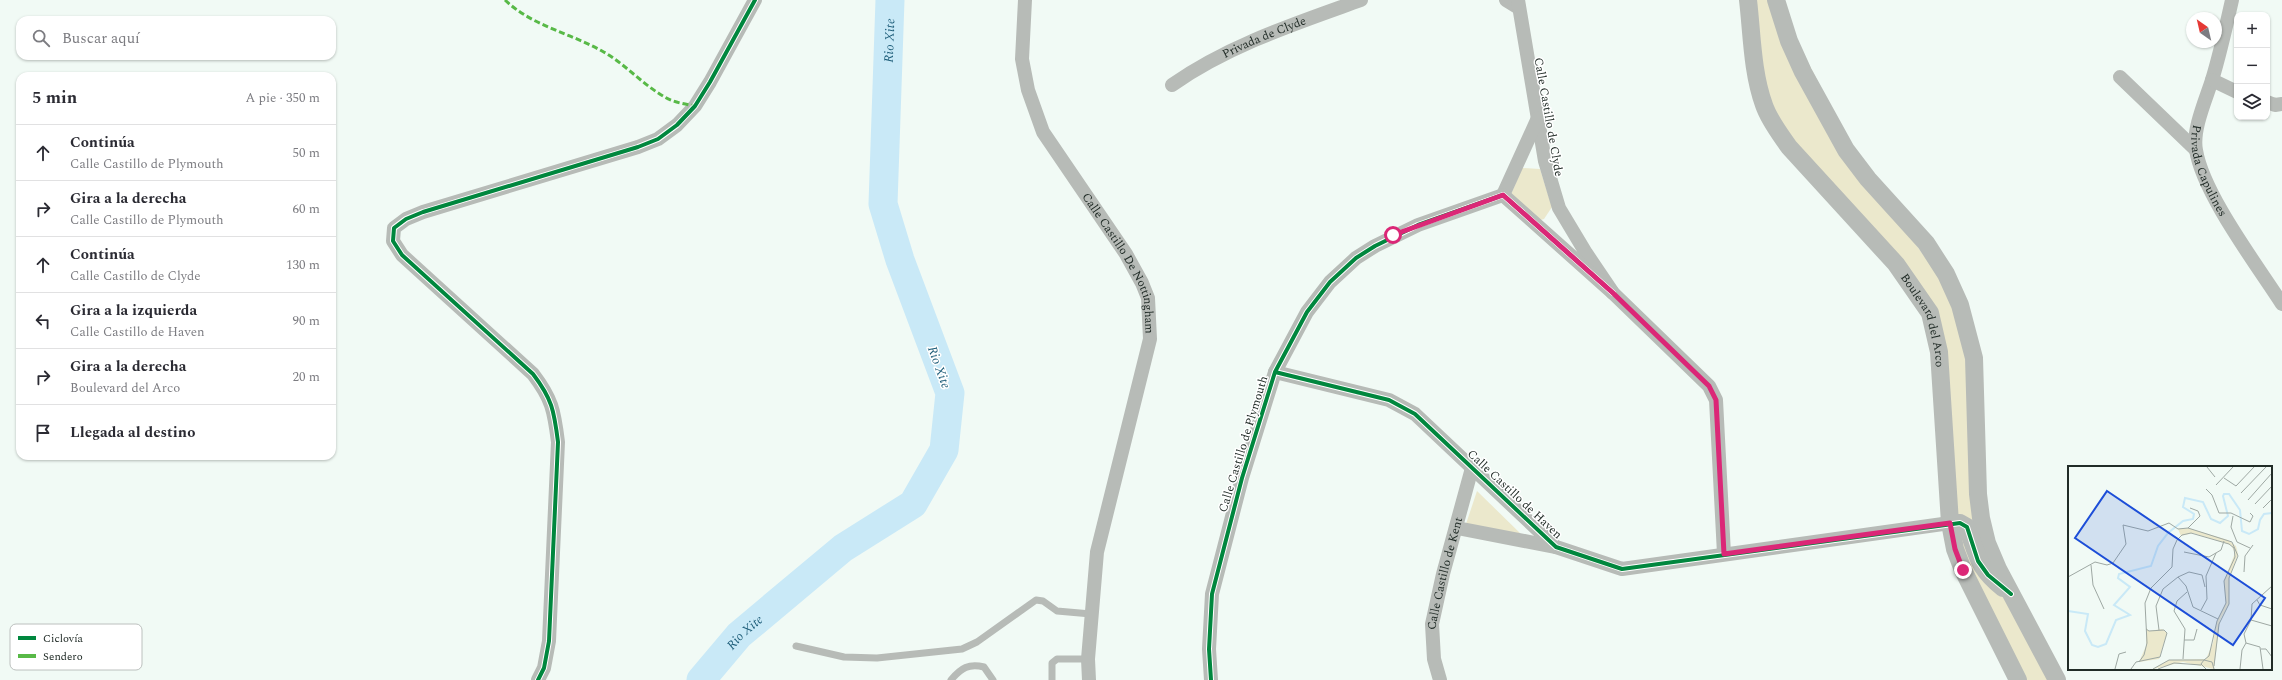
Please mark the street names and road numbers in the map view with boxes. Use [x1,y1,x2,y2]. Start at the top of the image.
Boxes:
street label: Privada de Clyde [1219,11,1309,64]
street label: Calle Castillo de Clyde [1529,56,1568,178]
street label: Privada Capulines [2185,123,2232,220]
street label: Calle Castillo De Nottingham [1077,189,1159,334]
street label: Boulevard del Arco [1895,270,1949,368]
street label: Calle Castillo de Plymouth [1214,374,1273,515]
street label: Calle Castillo de Haven [1463,445,1567,544]
street label: Calle Castillo de Kent [1423,515,1468,630]

